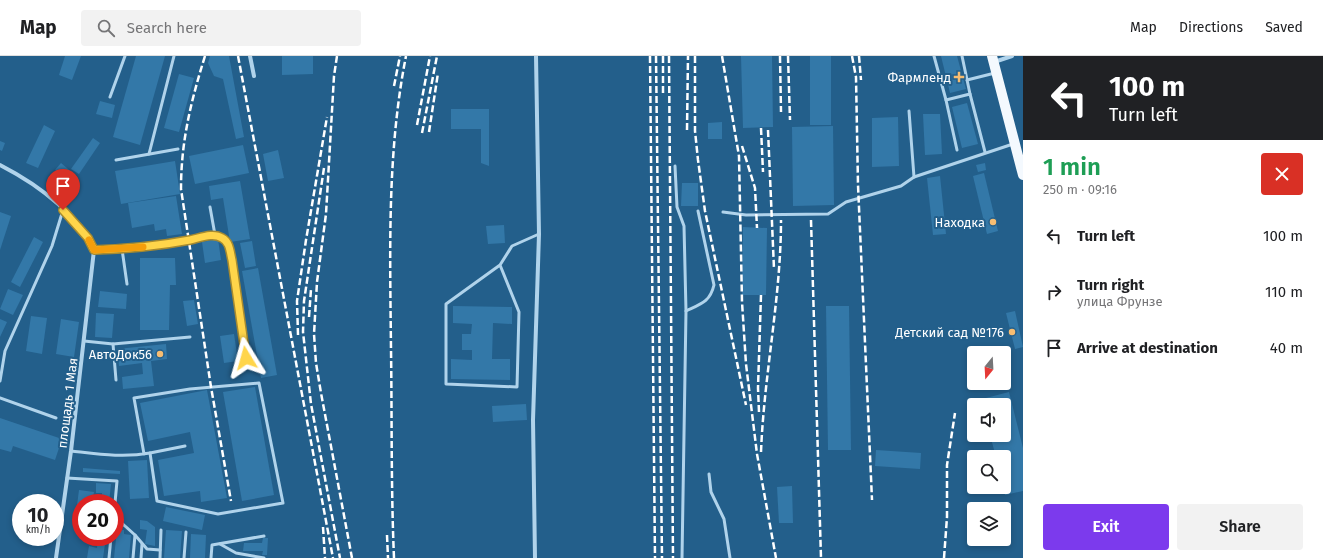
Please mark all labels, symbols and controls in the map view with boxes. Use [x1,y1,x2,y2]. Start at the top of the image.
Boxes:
search box [81,10,361,46]
text: Map [20,16,57,39]
icon: search [95,17,117,39]
text: Search here [127,19,207,37]
text: Map [1130,19,1157,36]
text: Directions [1179,19,1243,36]
text: Saved [1265,19,1303,36]
place label: Фармленд [887,70,951,85]
text: 100 m [1109,70,1185,103]
marker: Фармленд [954,72,964,82]
icon: left [1043,72,1095,124]
text: Turn left [1109,104,1178,126]
text: 1 min [1043,153,1101,181]
button: close [1261,153,1303,195]
pin [46,169,80,210]
icon: arrive [52,175,74,197]
text: 250 m · 09:16 [1043,182,1117,197]
place label: Находка [935,215,985,230]
marker: Находка [988,217,998,227]
icon: left [1043,225,1065,247]
text: Turn left [1077,227,1135,245]
text: 100 m [1263,227,1303,245]
text: Turn right [1077,276,1144,294]
icon: right [1043,281,1065,303]
text: 110 m [1265,283,1303,301]
text: улица Фрунзе [1077,294,1163,309]
place label: Детский сад №176 [894,325,1004,340]
marker: Детский сад №176 [1007,327,1017,337]
position arrow [225,337,267,379]
icon: arrive [1043,337,1065,359]
text: Arrive at destination [1077,339,1218,357]
text: 40 m [1270,339,1303,357]
north arrow [967,346,1011,390]
map controls [967,346,1011,546]
place label: АвтоДок56 [89,347,152,362]
marker: АвтоДок56 [155,349,165,359]
street label: площадь 1 Мая [55,357,80,449]
button: sound [967,398,1011,442]
button: search [967,450,1011,494]
speed limit sign: 20 [72,494,124,546]
button: layers [967,502,1011,546]
text: 10 [28,503,48,527]
button: Exit [1043,504,1169,550]
button: Share [1177,504,1303,550]
text: km/h [26,524,50,536]

